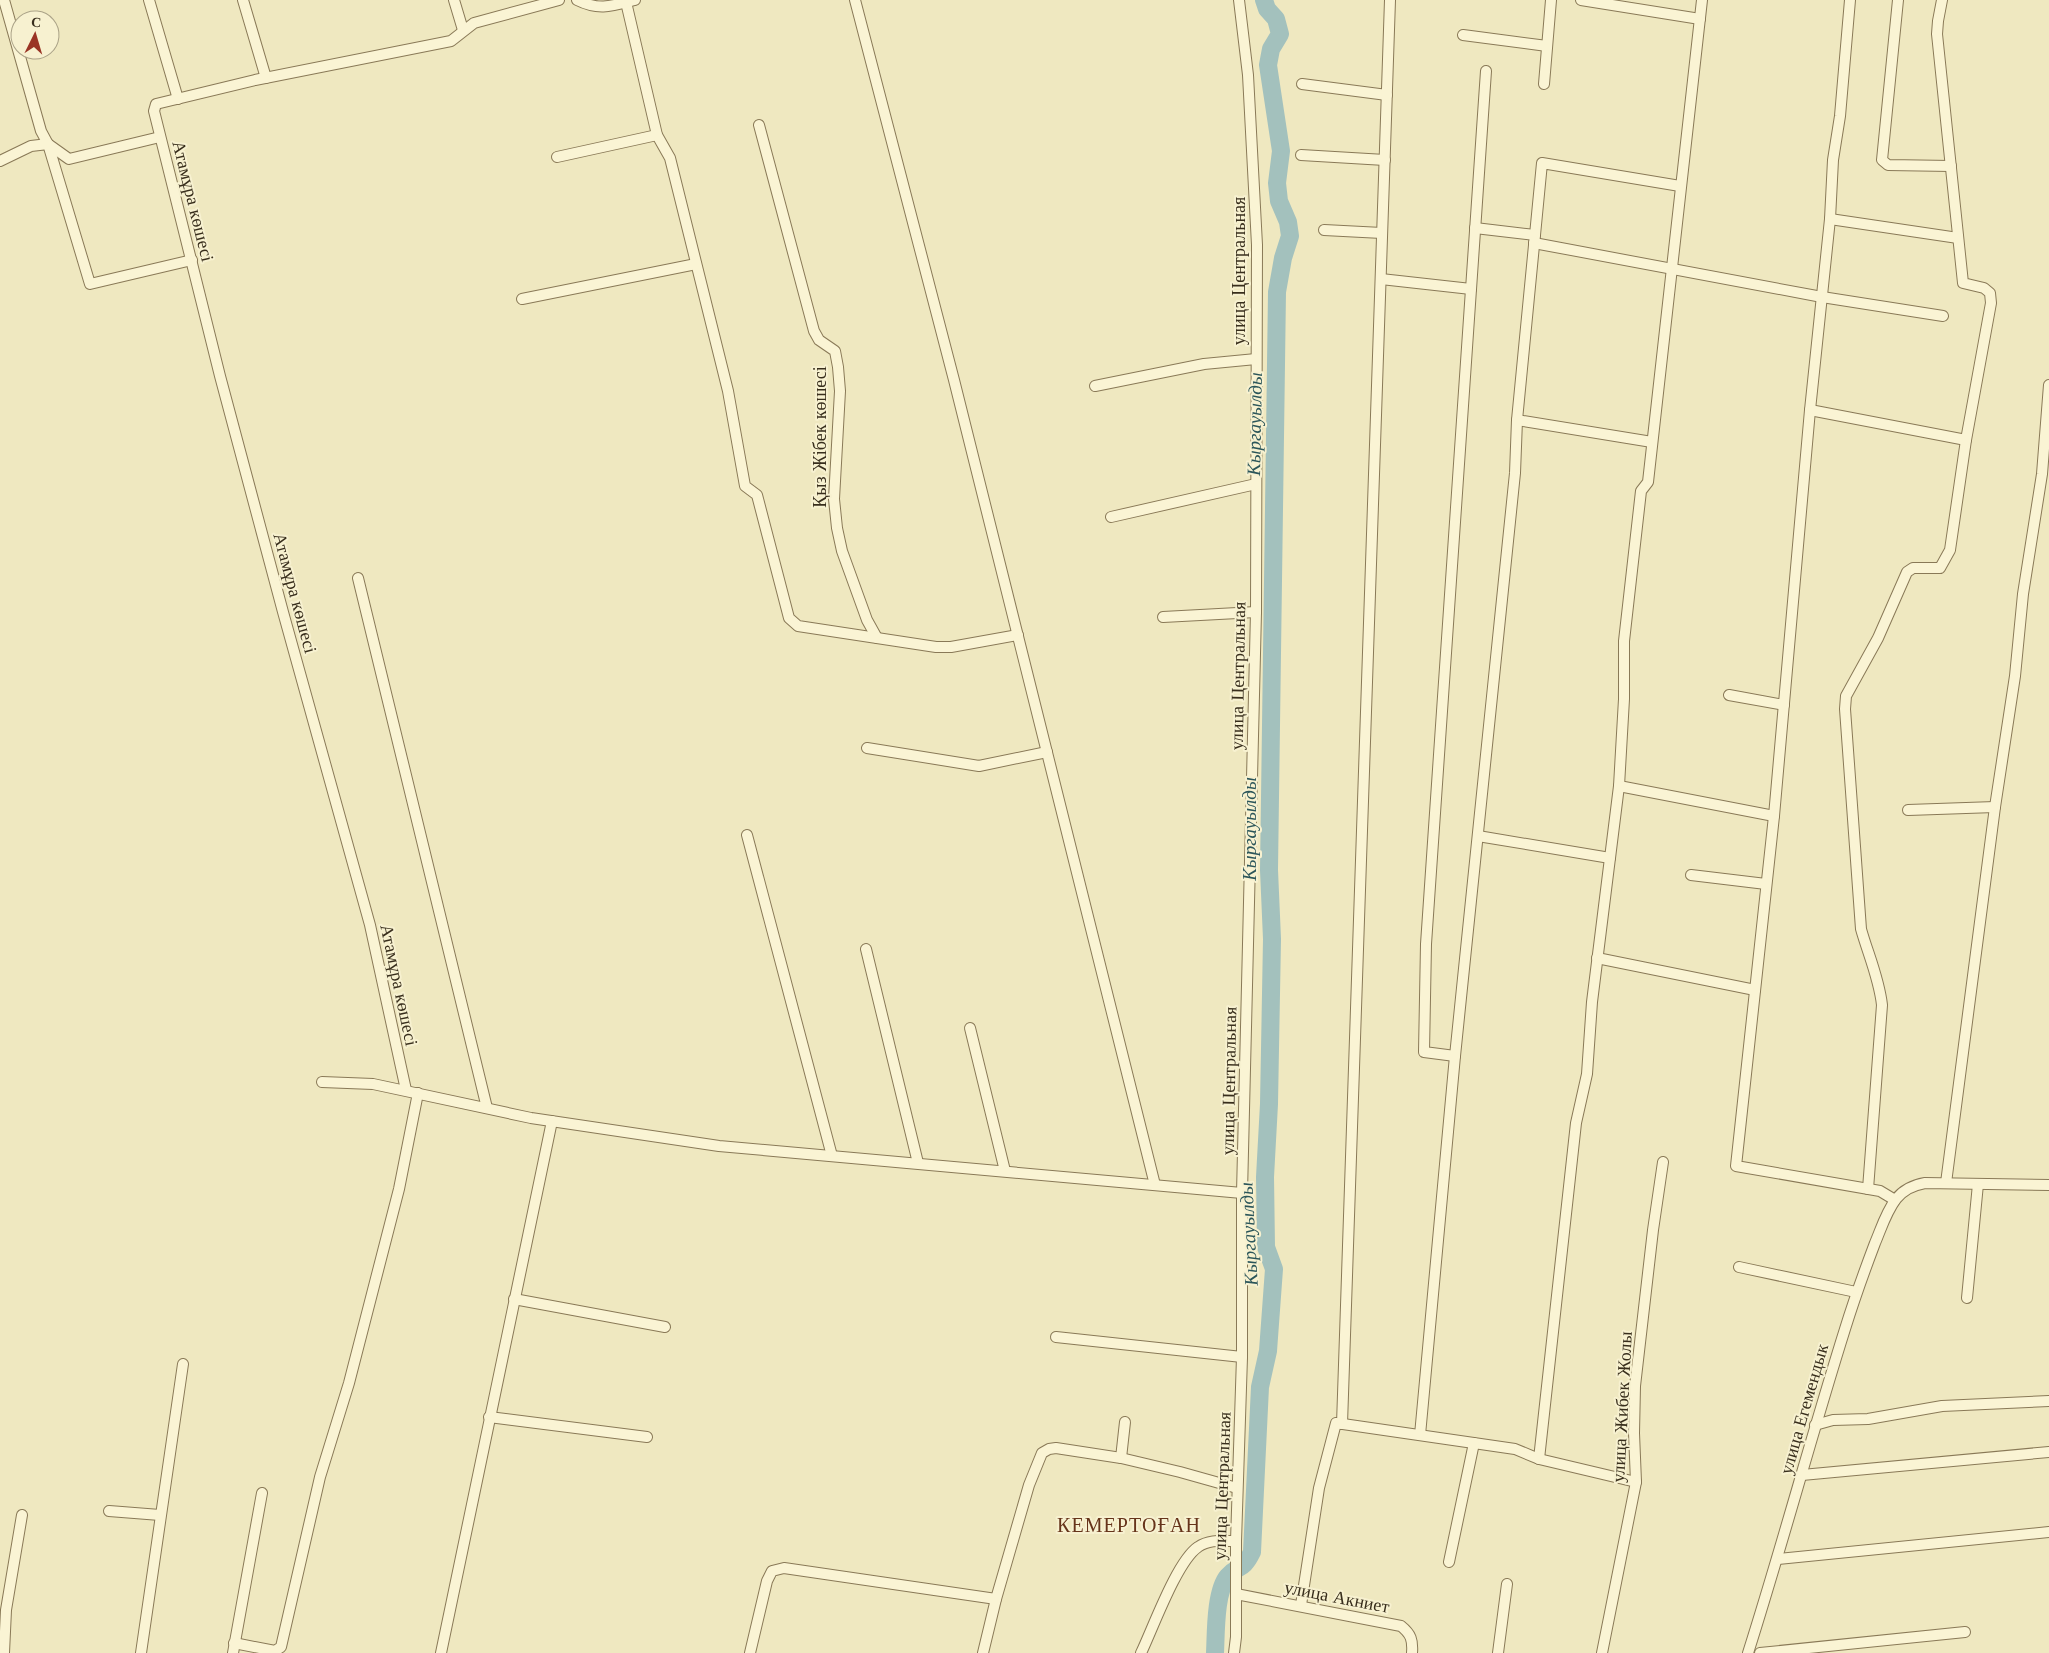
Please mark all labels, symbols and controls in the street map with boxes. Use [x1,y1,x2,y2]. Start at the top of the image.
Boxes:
north arrow [10,10,60,60]
text: С [30,13,42,31]
street label: Атамұра көшесі [167,138,219,264]
street label: улица Центральная [1228,197,1250,345]
street label: Қыз Жібек көшесі [809,366,831,508]
water label: Кыргауылды [1242,372,1267,477]
street label: Атамұра көшесі [268,530,322,656]
street label: улица Центральная [1226,602,1250,750]
water label: Кыргауылды [1238,777,1261,882]
street label: Атамұра көшесі [375,922,423,1048]
street label: улица Центральная [1217,1007,1241,1155]
water label: Кыргауылды [1234,1181,1263,1287]
street label: улица Жибек Жолы [1607,1331,1637,1483]
street label: улица Егемендык [1775,1341,1833,1477]
street label: улица Центральная [1208,1411,1236,1561]
district label: КЕМЕРТОҒАН [1057,1513,1201,1537]
street label: улица Акниет [1283,1576,1391,1618]

